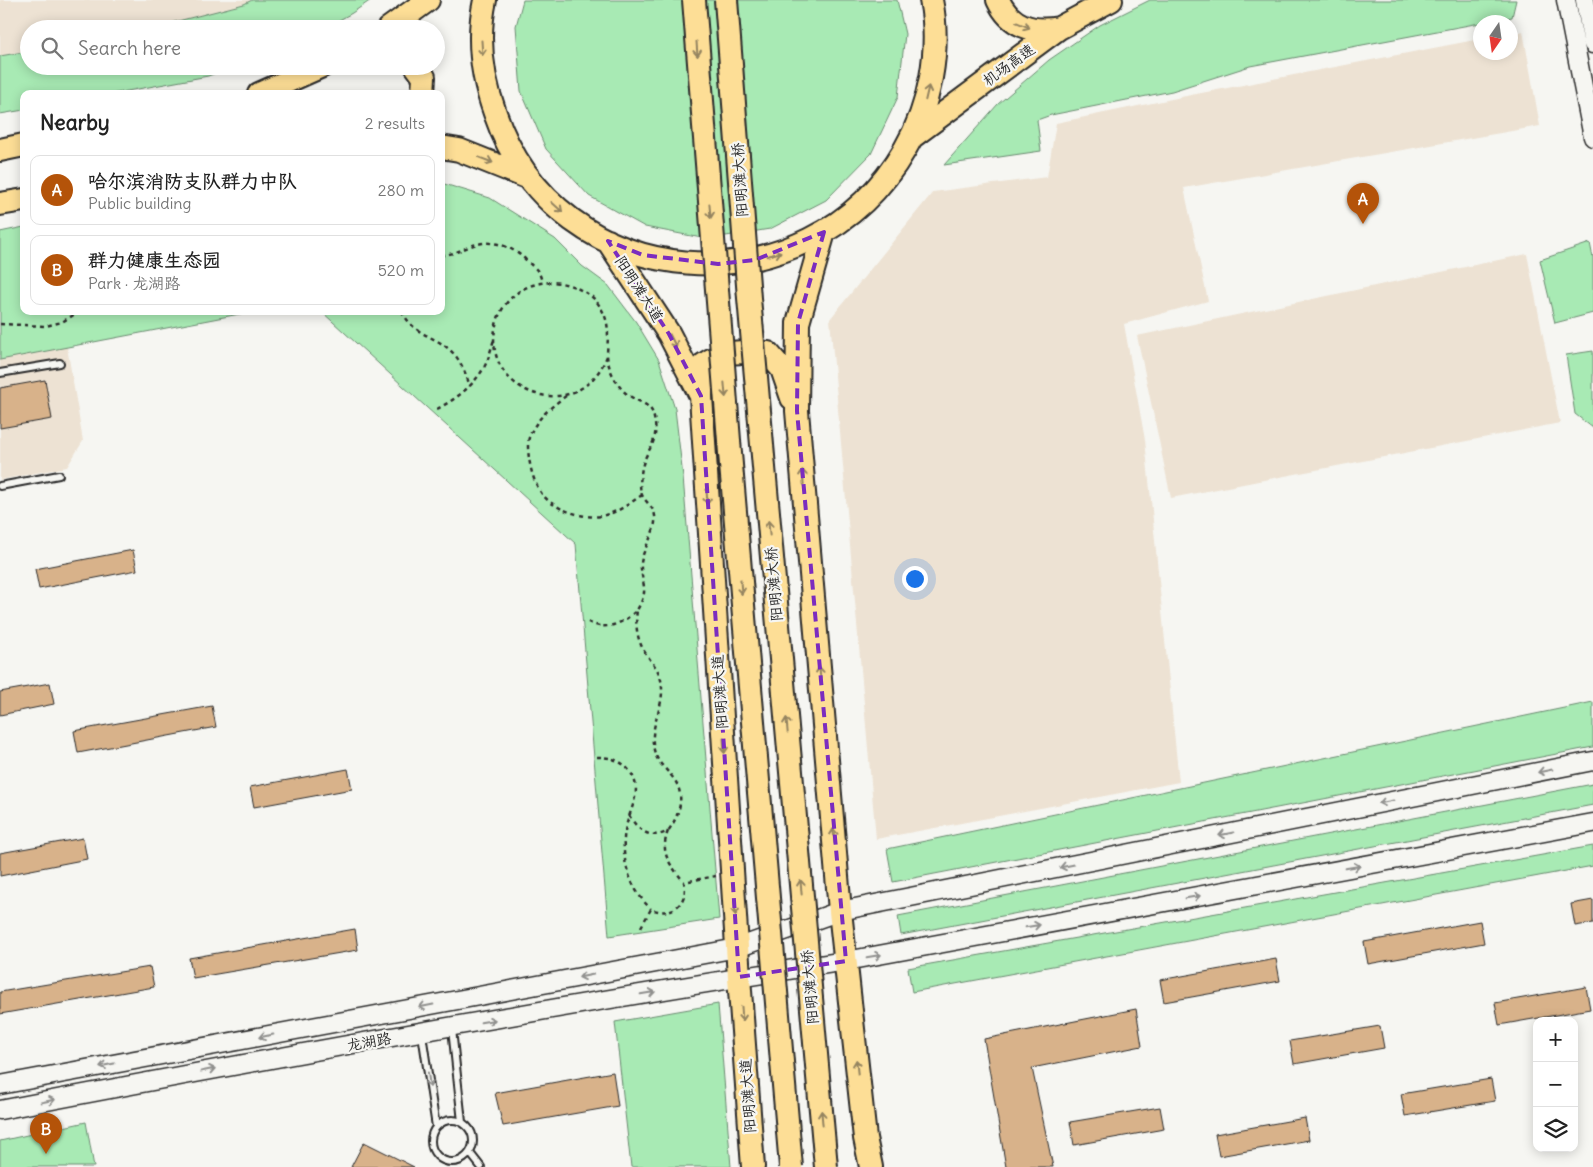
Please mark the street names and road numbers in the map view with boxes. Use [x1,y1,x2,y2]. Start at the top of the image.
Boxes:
street label: 机场高速 [979,39,1039,90]
street label: 阳明滩大桥 [727,142,752,218]
street label: 阳明滩大道 [611,252,668,325]
street label: 阳明滩大桥 [761,546,786,622]
street label: 阳明滩大道 [707,654,732,730]
street label: 阳明滩大桥 [797,949,822,1025]
street label: 龙湖路 [345,1028,393,1055]
street label: 阳明滩大道 [735,1058,760,1134]

